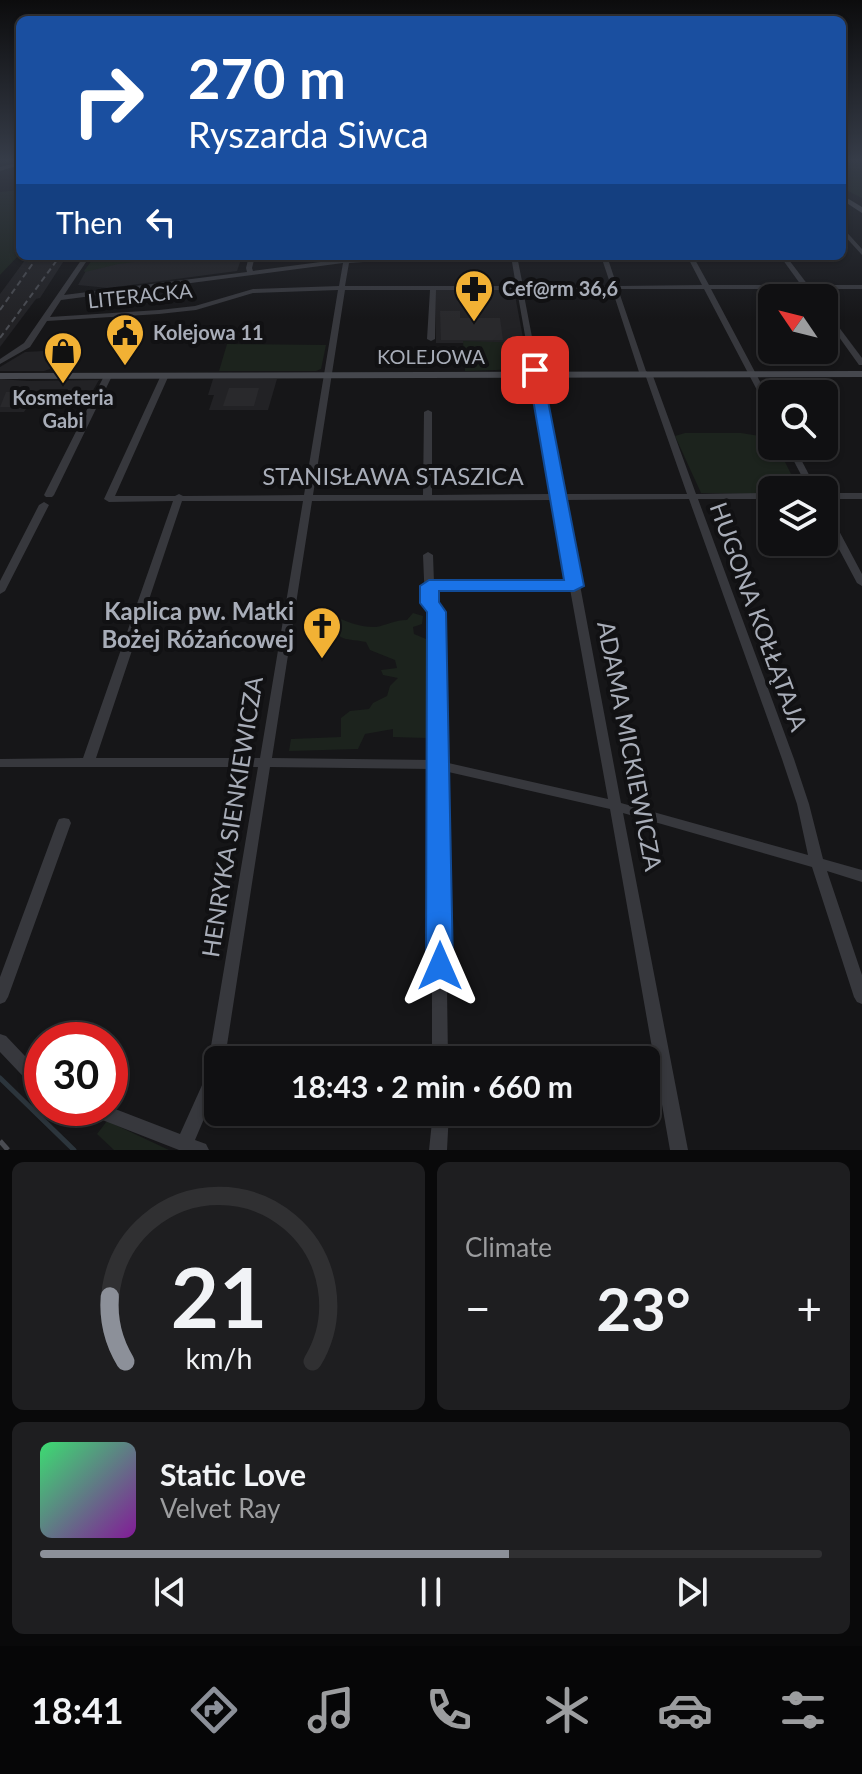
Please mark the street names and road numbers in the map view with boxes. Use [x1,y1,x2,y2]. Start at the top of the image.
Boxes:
street label: LITERACKA [86,278,194,312]
street label: KOLEJOWA [377,344,485,368]
street label: STANISŁAWA STASZICA [262,461,524,490]
street label: HUGONA KOŁŁĄTAJA [705,498,815,736]
street label: ADAMA MICKIEWICZA [592,618,669,874]
street label: HENRYKA SIENKIEWICZA [195,673,268,959]

